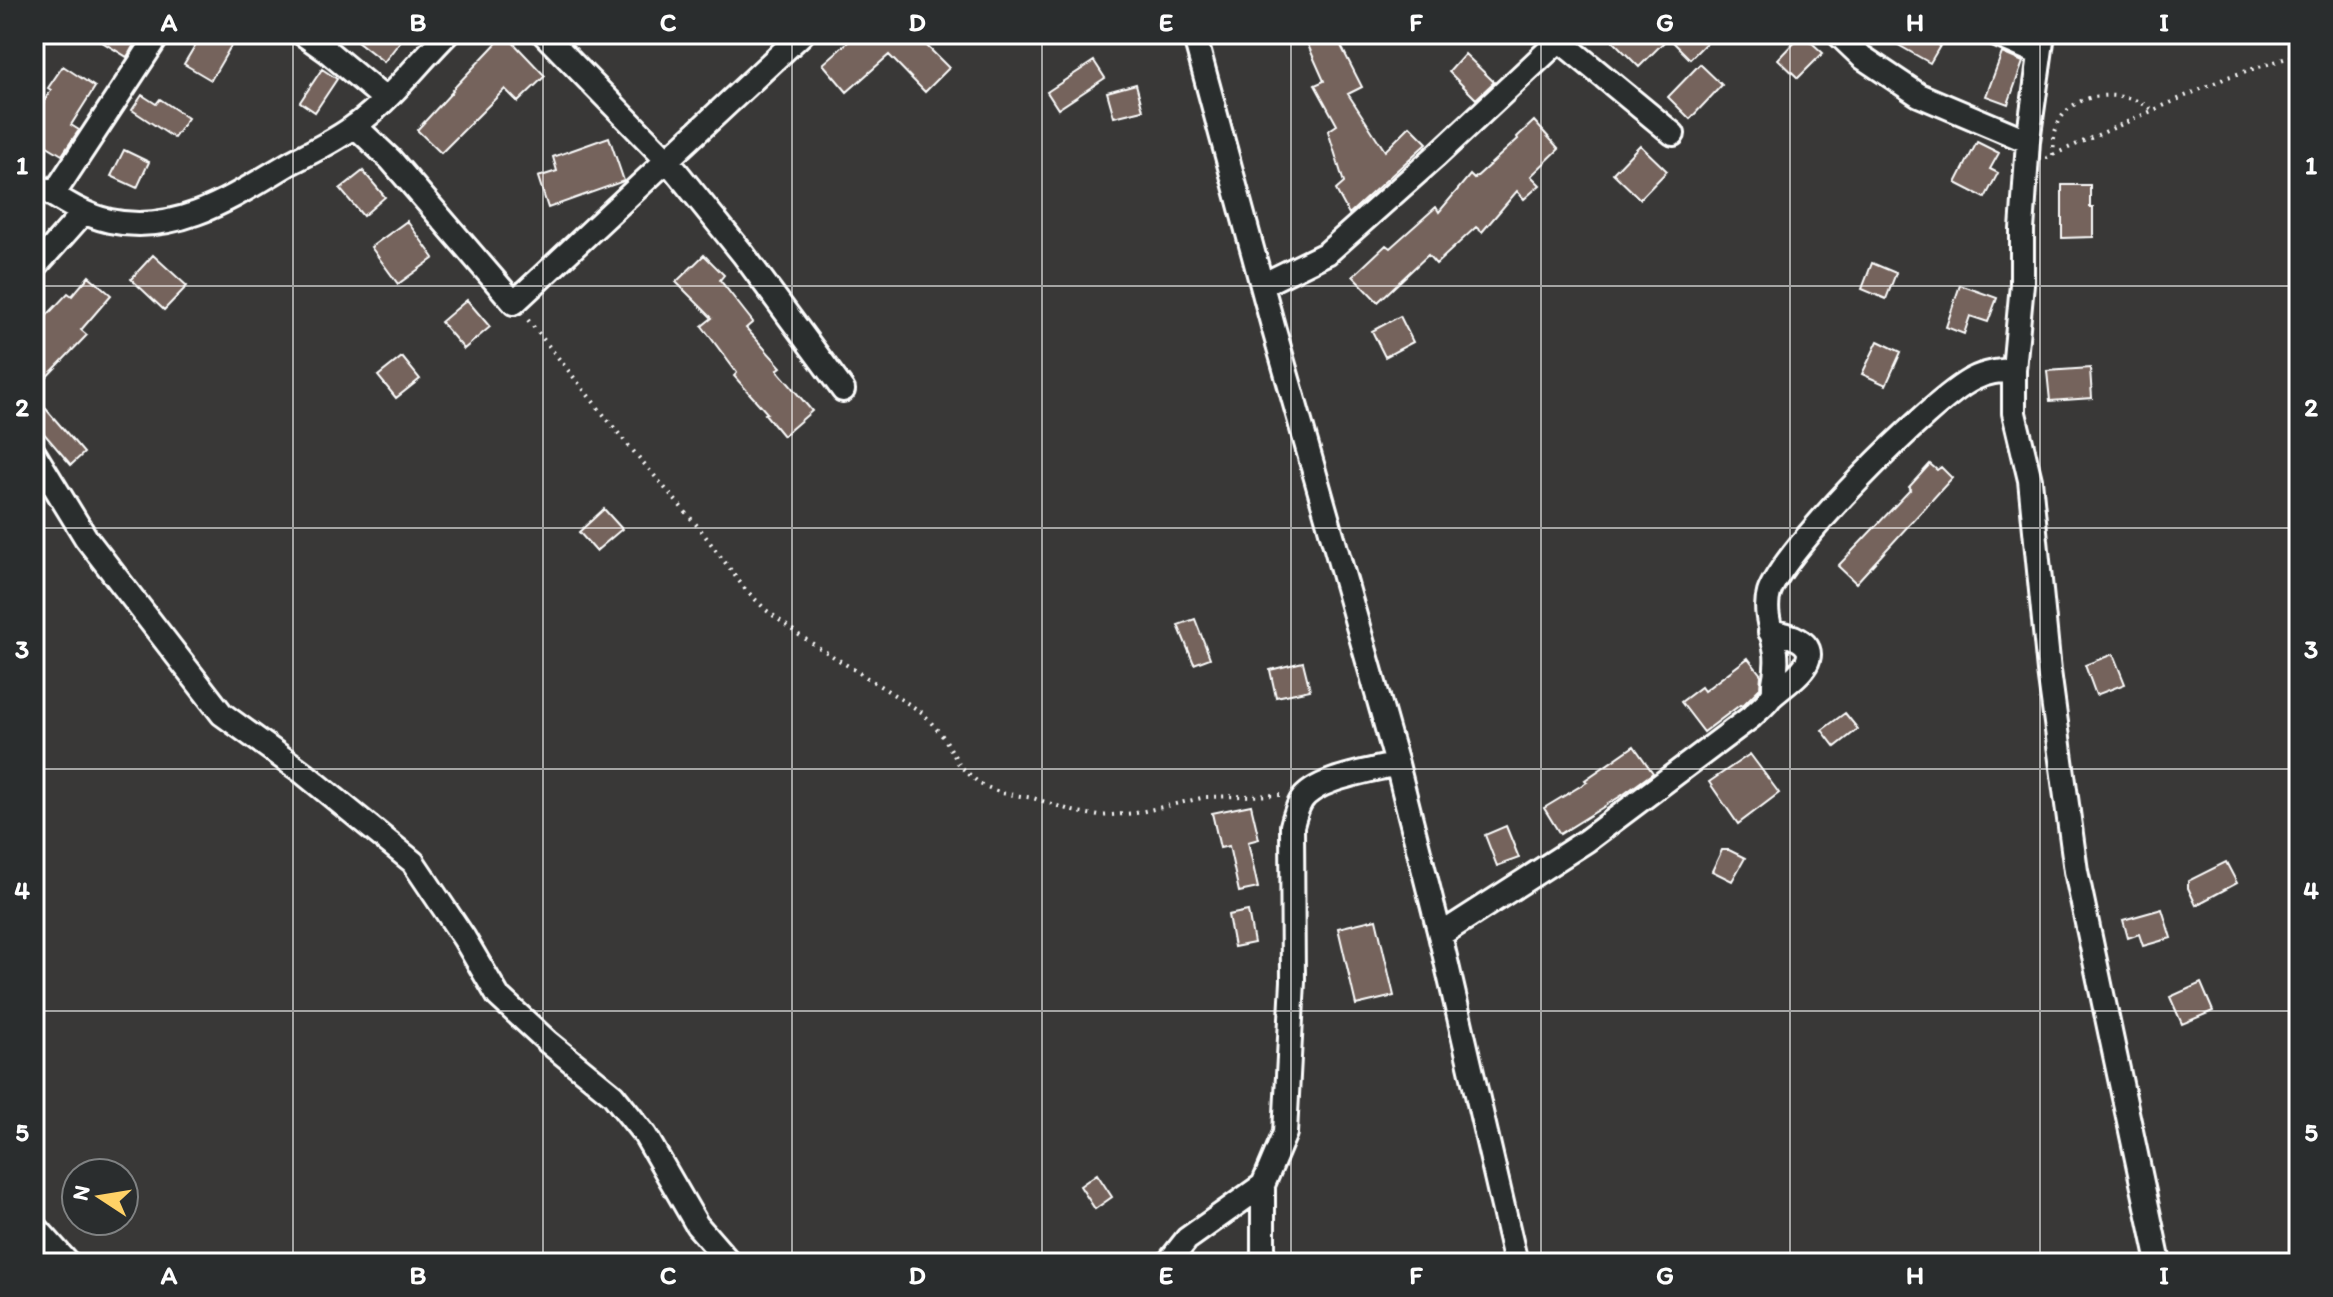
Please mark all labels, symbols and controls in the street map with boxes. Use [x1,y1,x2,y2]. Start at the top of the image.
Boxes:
text: A [160,6,178,38]
text: B [410,6,427,38]
text: C [660,6,677,38]
text: D [908,6,926,38]
text: E [1159,6,1173,38]
text: F [1409,6,1423,38]
text: G [1656,6,1674,38]
text: H [1906,6,1924,38]
text: I [2159,6,2169,38]
text: 1 [16,149,28,181]
text: 1 [2305,149,2317,181]
text: 2 [15,391,29,423]
text: 2 [2304,391,2318,423]
text: 3 [15,633,29,665]
text: 3 [2304,633,2318,665]
text: 4 [14,874,30,906]
text: 4 [2303,874,2319,906]
text: 5 [15,1116,29,1148]
text: 5 [2304,1116,2318,1148]
north arrow [60,1157,140,1237]
text: N [66,1183,96,1203]
text: A [160,1259,178,1291]
text: B [410,1259,427,1291]
text: C [660,1259,677,1291]
text: D [908,1259,926,1291]
text: E [1159,1259,1173,1291]
text: F [1409,1259,1423,1291]
text: G [1656,1259,1674,1291]
text: H [1906,1259,1924,1291]
text: I [2159,1259,2169,1291]

